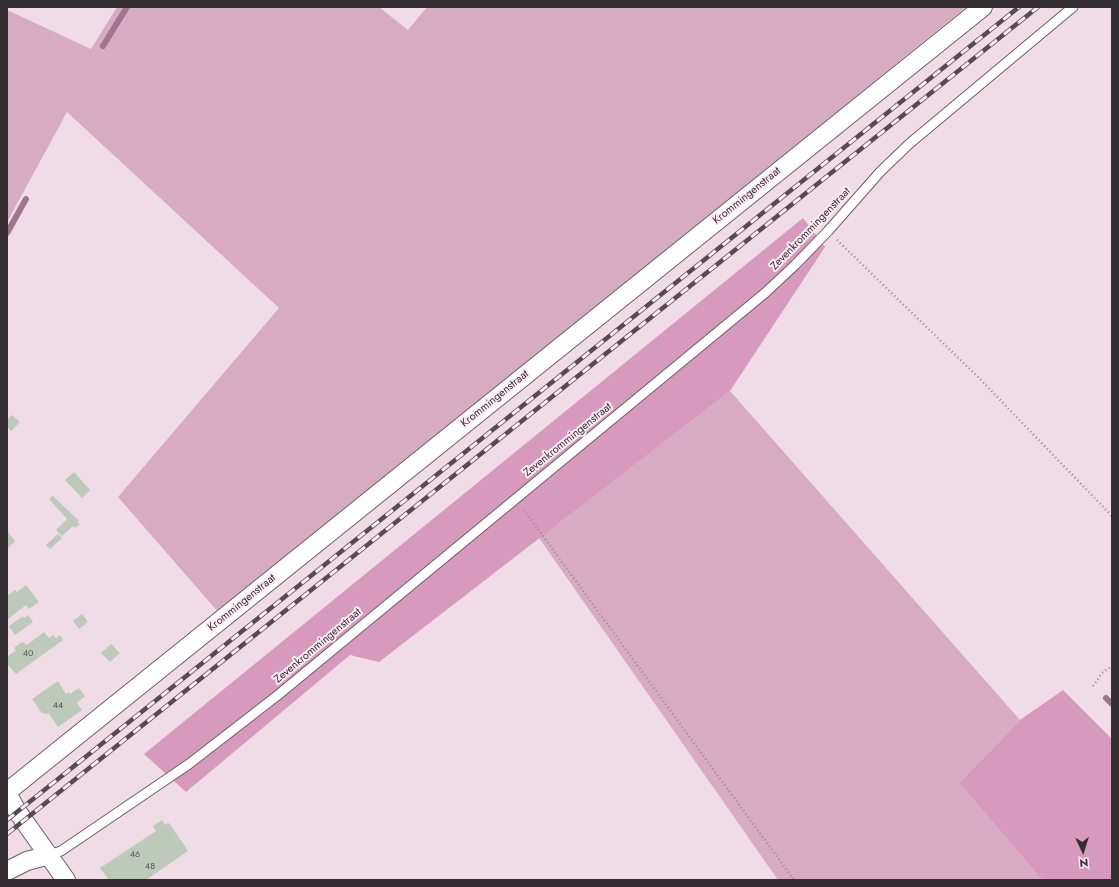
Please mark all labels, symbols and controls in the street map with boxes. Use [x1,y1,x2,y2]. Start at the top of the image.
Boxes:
street label: Krommingenstraat [710,165,784,227]
street label: Zevenkrommingenstraat [768,185,854,273]
street label: Krommingenstraat [458,368,532,430]
street label: Zevenkrommingenstraat [521,400,615,480]
street label: Krommingenstraat [205,572,279,634]
street label: Zevenkrommingenstraat [272,606,364,686]
house number: 40 [23,649,33,659]
house number: 44 [53,701,63,711]
north arrow [1063,831,1103,871]
house number: 46 [130,850,140,860]
text: N [1079,855,1089,871]
house number: 48 [145,862,155,872]

